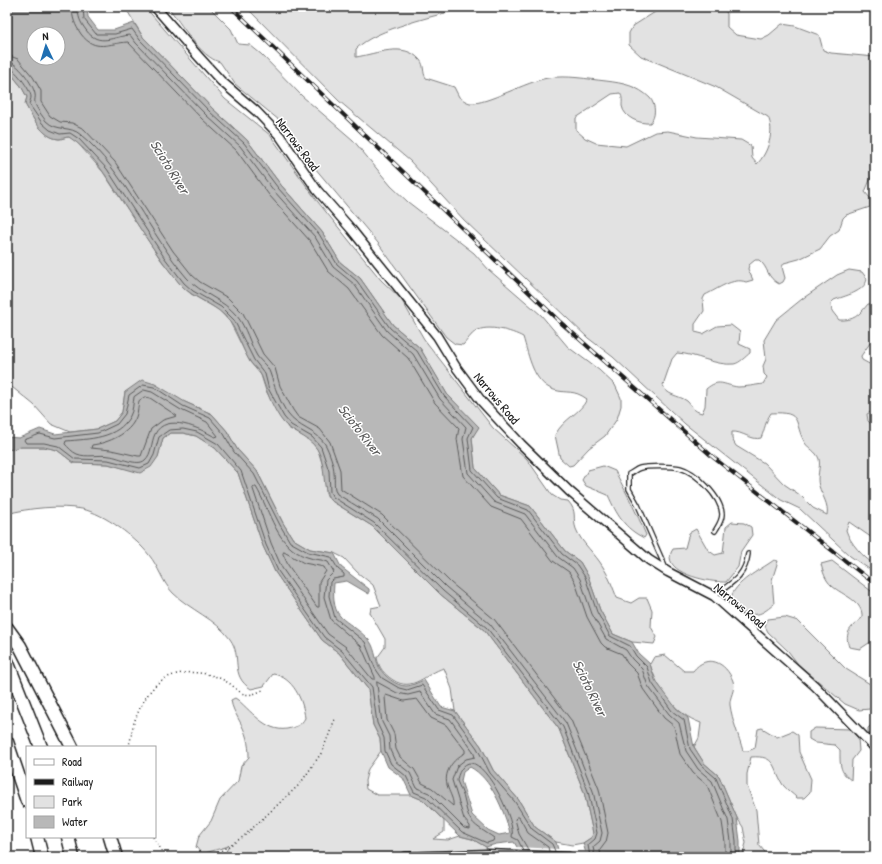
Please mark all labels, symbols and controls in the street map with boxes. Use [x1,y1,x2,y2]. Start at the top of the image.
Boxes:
north arrow [26,26,66,66]
text: N [42,29,49,43]
street label: Narrows Road [272,114,324,174]
water label: Scioto River [146,136,195,199]
street label: Narrows Road [470,368,524,428]
water label: Scioto River [334,400,387,461]
street label: Narrows Road [710,578,770,632]
water label: Scioto River [569,656,613,721]
legend [26,746,156,838]
text: Road [62,753,82,770]
text: Railway [62,773,93,790]
text: Park [62,793,82,810]
text: Water [62,813,88,830]

